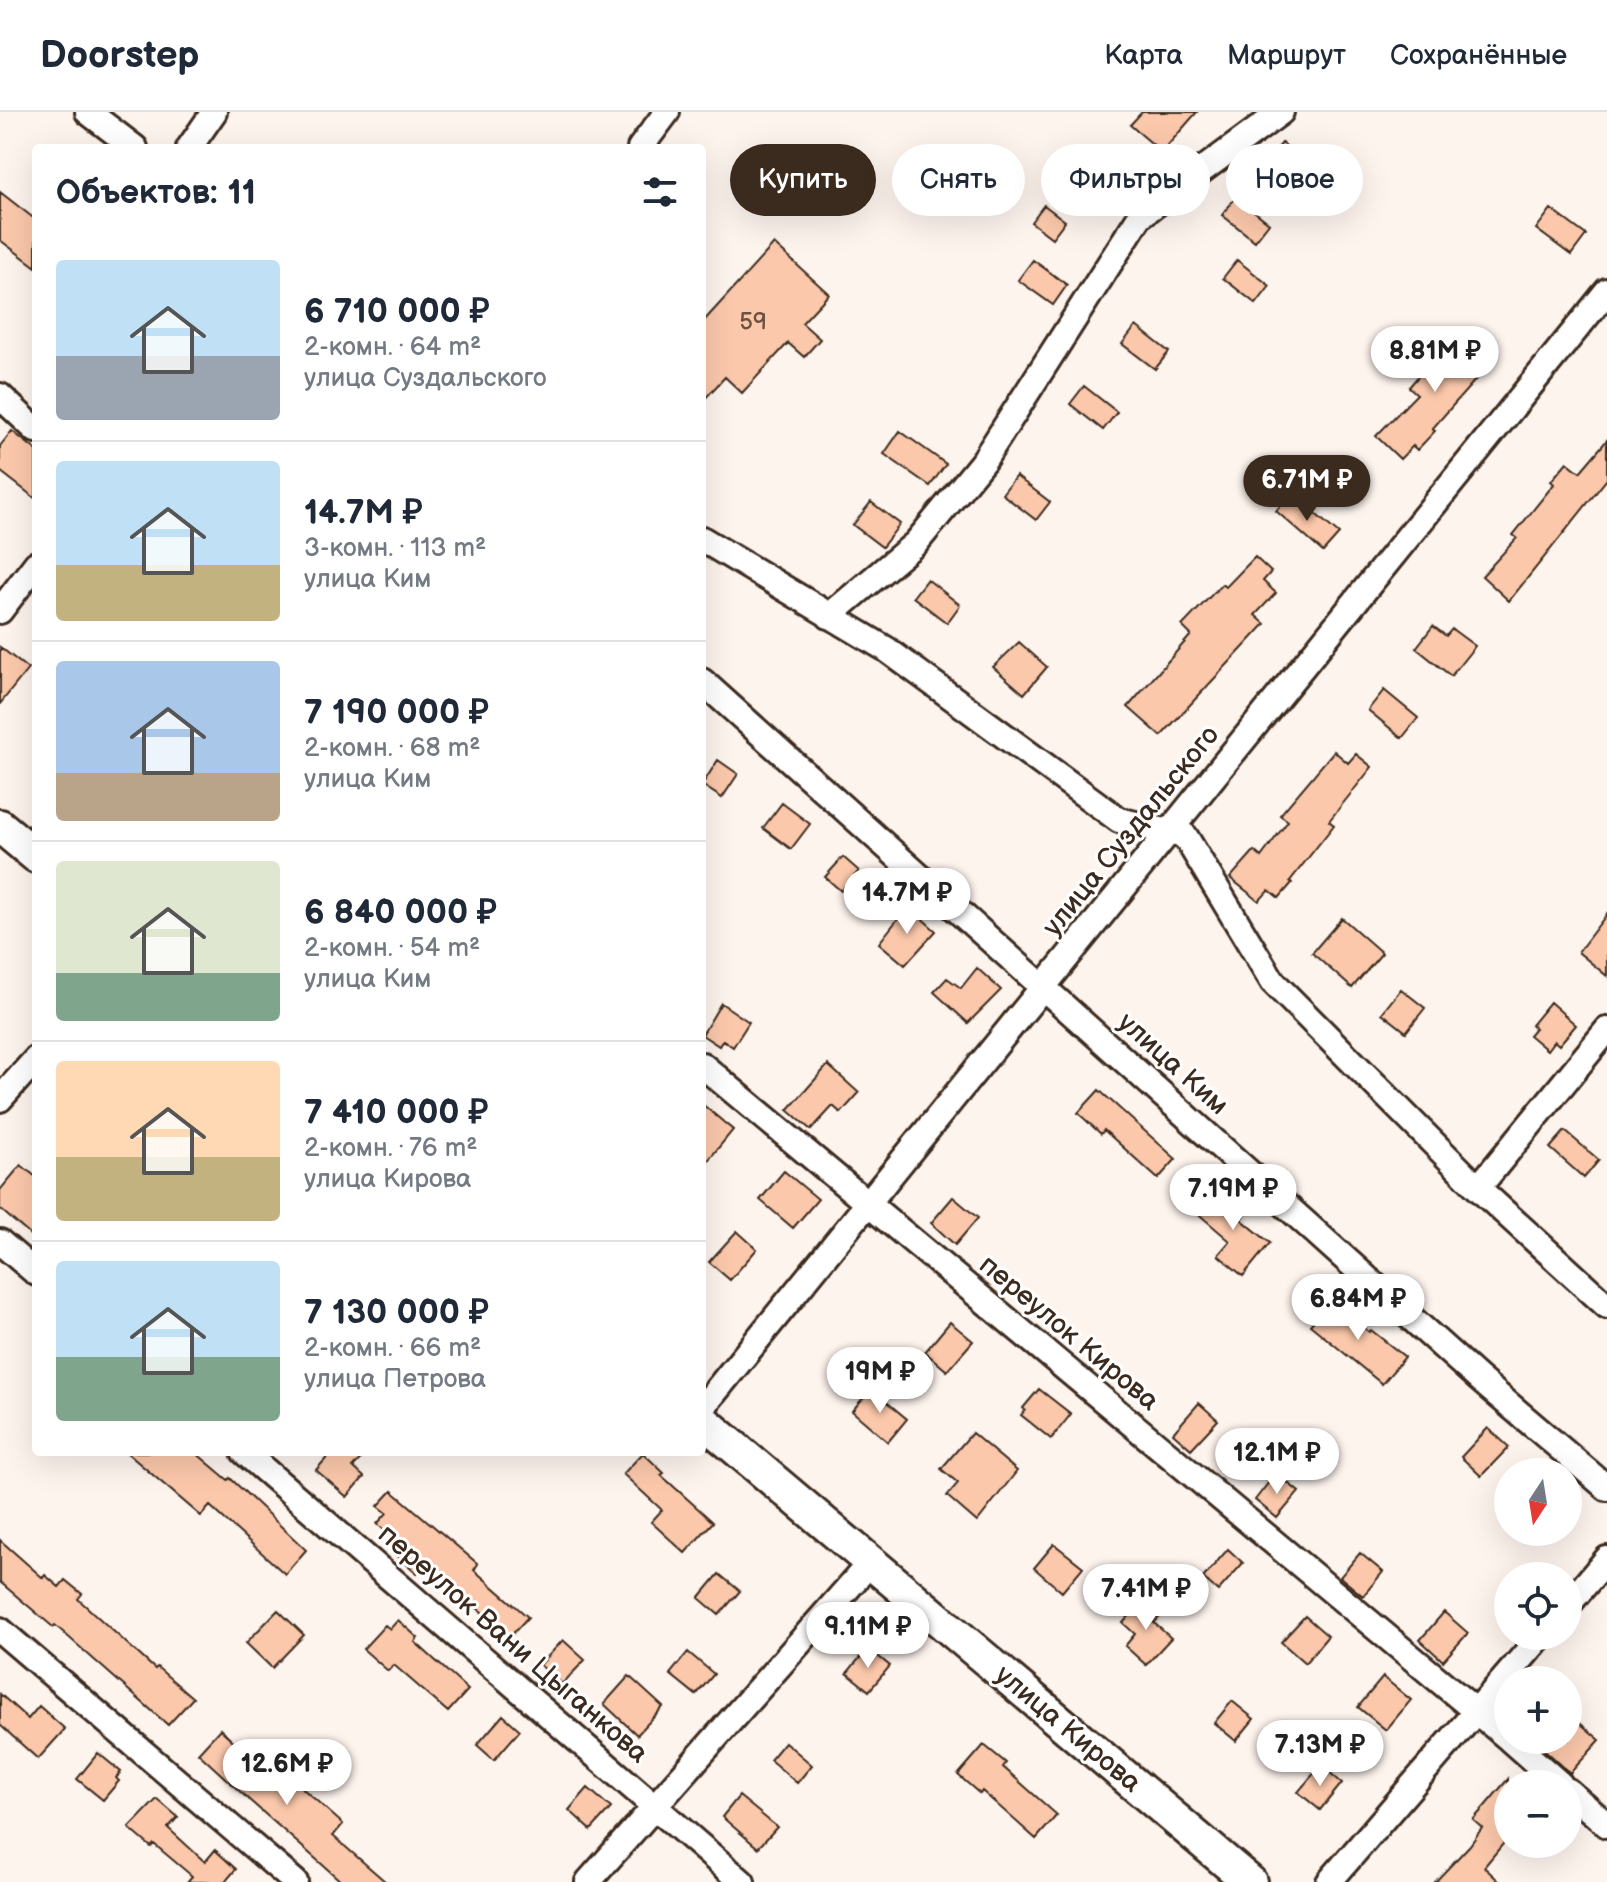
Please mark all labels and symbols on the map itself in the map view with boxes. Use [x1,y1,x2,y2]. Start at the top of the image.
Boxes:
house number: 59 [739,307,767,336]
pin: 8.81M ₽ [1361,326,1509,394]
pin: 6.71M ₽ [1233,455,1381,523]
street label: улица Суздальского [1036,719,1226,943]
pin: 14.7M ₽ [833,868,981,936]
street label: улица Ким [1111,1006,1235,1122]
pin: 7.19M ₽ [1159,1164,1307,1232]
street label: переулок Кирова [972,1248,1166,1418]
pin: 6.84M ₽ [1284,1274,1432,1342]
pin: 19M ₽ [824,1347,936,1415]
pin: 12.1M ₽ [1203,1428,1351,1496]
north arrow [1494,1458,1582,1546]
street label: переулок Вани Цыганкова [371,1518,655,1771]
pin: 7.41M ₽ [1072,1564,1220,1632]
pin: 9.11M ₽ [794,1602,942,1670]
street label: улица Кирова [988,1658,1148,1800]
pin: 7.13M ₽ [1246,1720,1394,1788]
pin: 12.6M ₽ [213,1739,361,1807]

